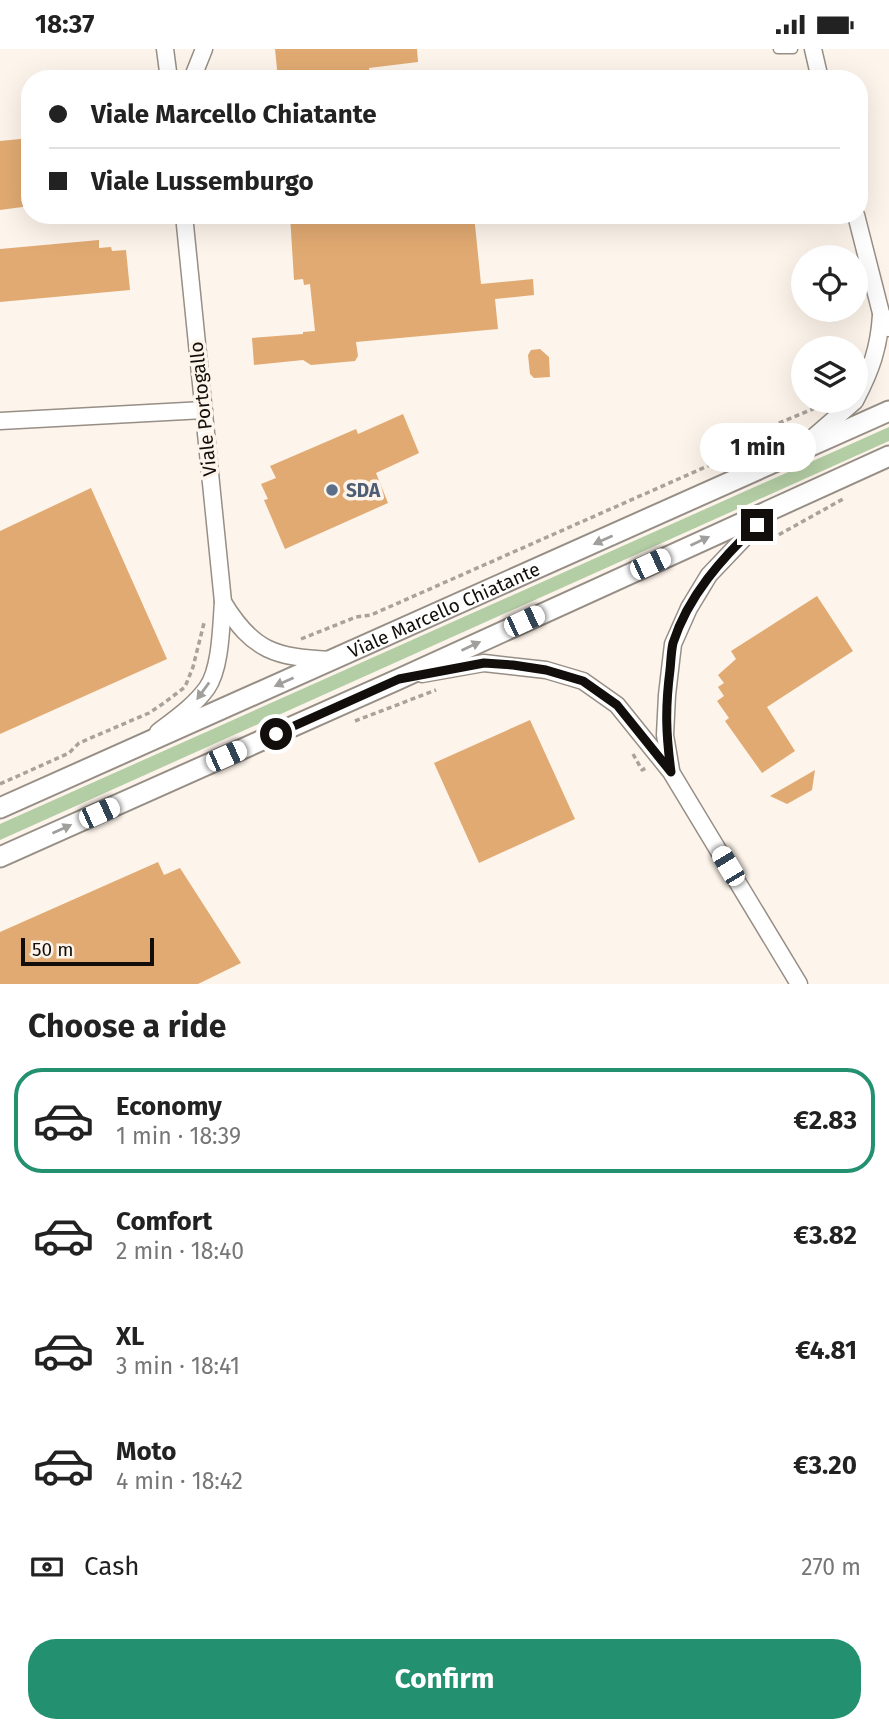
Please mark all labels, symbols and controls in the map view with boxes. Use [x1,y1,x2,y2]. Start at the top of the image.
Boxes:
text: 18:37 [35,9,94,40]
text: Viale Marcello Chiatante [91,99,377,130]
text: Viale Lussemburgo [91,166,314,197]
map controls [791,245,868,413]
button: locate [791,245,868,322]
button: layers [791,336,868,413]
street label: Viale Portogallo [184,341,222,477]
callout: 1 min [699,423,815,473]
text: 1 min [730,433,786,461]
place label: SDA [346,479,381,502]
marker: SDA [324,482,340,498]
route end [741,509,773,541]
one-way arrow [593,535,614,546]
one-way arrow [690,535,711,546]
car [627,546,674,582]
street label: Viale Marcello Chiatante [344,557,543,663]
car [501,603,548,639]
one-way arrow [461,640,481,652]
one-way arrow [274,676,294,688]
one-way arrow [196,682,210,700]
route start [260,718,292,750]
car [203,738,250,774]
car [76,795,123,831]
one-way arrow [52,823,73,834]
car [709,843,748,889]
scale bar [21,935,154,967]
text: 50 m [32,938,73,961]
text: Choose a ride [28,1007,226,1045]
icon: car [32,1089,95,1152]
text: Economy [116,1091,222,1122]
text: €2.83 [794,1105,857,1136]
text: 1 min · 18:39 [116,1122,241,1150]
icon: car [32,1204,95,1267]
text: Comfort [116,1206,212,1237]
text: €3.82 [794,1220,857,1251]
text: 2 min · 18:40 [116,1237,244,1265]
icon: car [32,1319,95,1382]
text: XL [116,1321,144,1352]
text: €4.81 [795,1335,857,1366]
text: 3 min · 18:41 [116,1352,240,1380]
icon: car [32,1434,95,1497]
text: Moto [116,1436,176,1467]
text: €3.20 [793,1450,857,1481]
text: 4 min · 18:42 [116,1467,243,1495]
icon: cash [28,1548,66,1586]
text: Cash [84,1551,140,1582]
text: 270 m [801,1553,861,1581]
button: Confirm [28,1639,861,1719]

